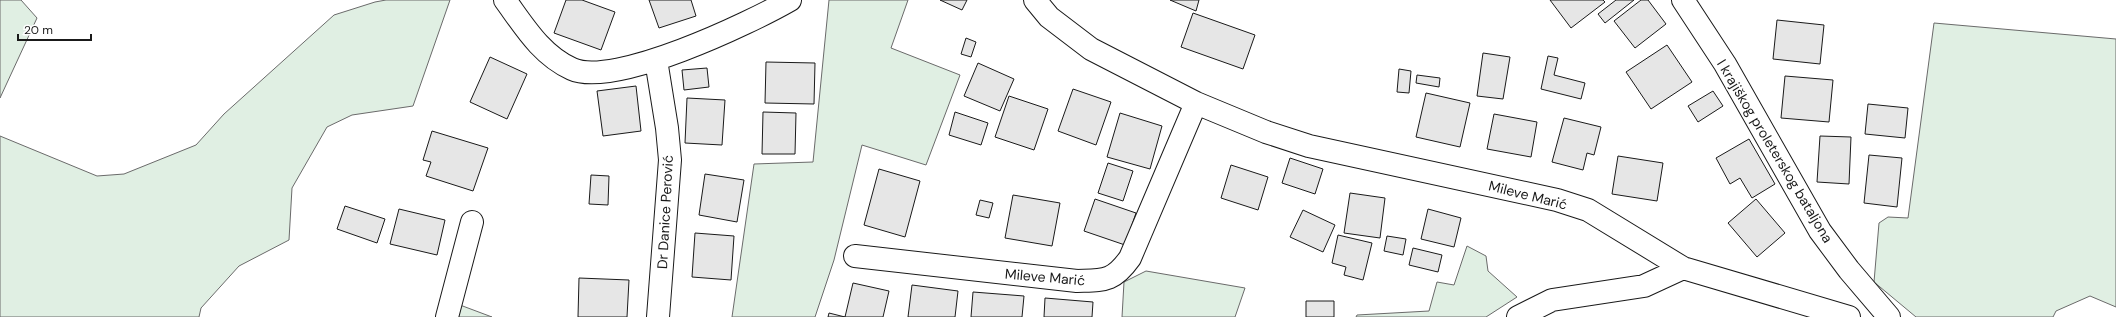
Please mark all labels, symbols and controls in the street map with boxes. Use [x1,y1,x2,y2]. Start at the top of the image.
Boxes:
scale bar [18,16,91,42]
text: 20 m [24,22,53,38]
street label: I krajiškog proleterskog bataljona [1713,56,1837,246]
street label: Dr Danice Perović [653,155,677,269]
street label: Mileve Marić [1487,177,1569,213]
street label: Mileve Marić [1004,265,1086,289]

